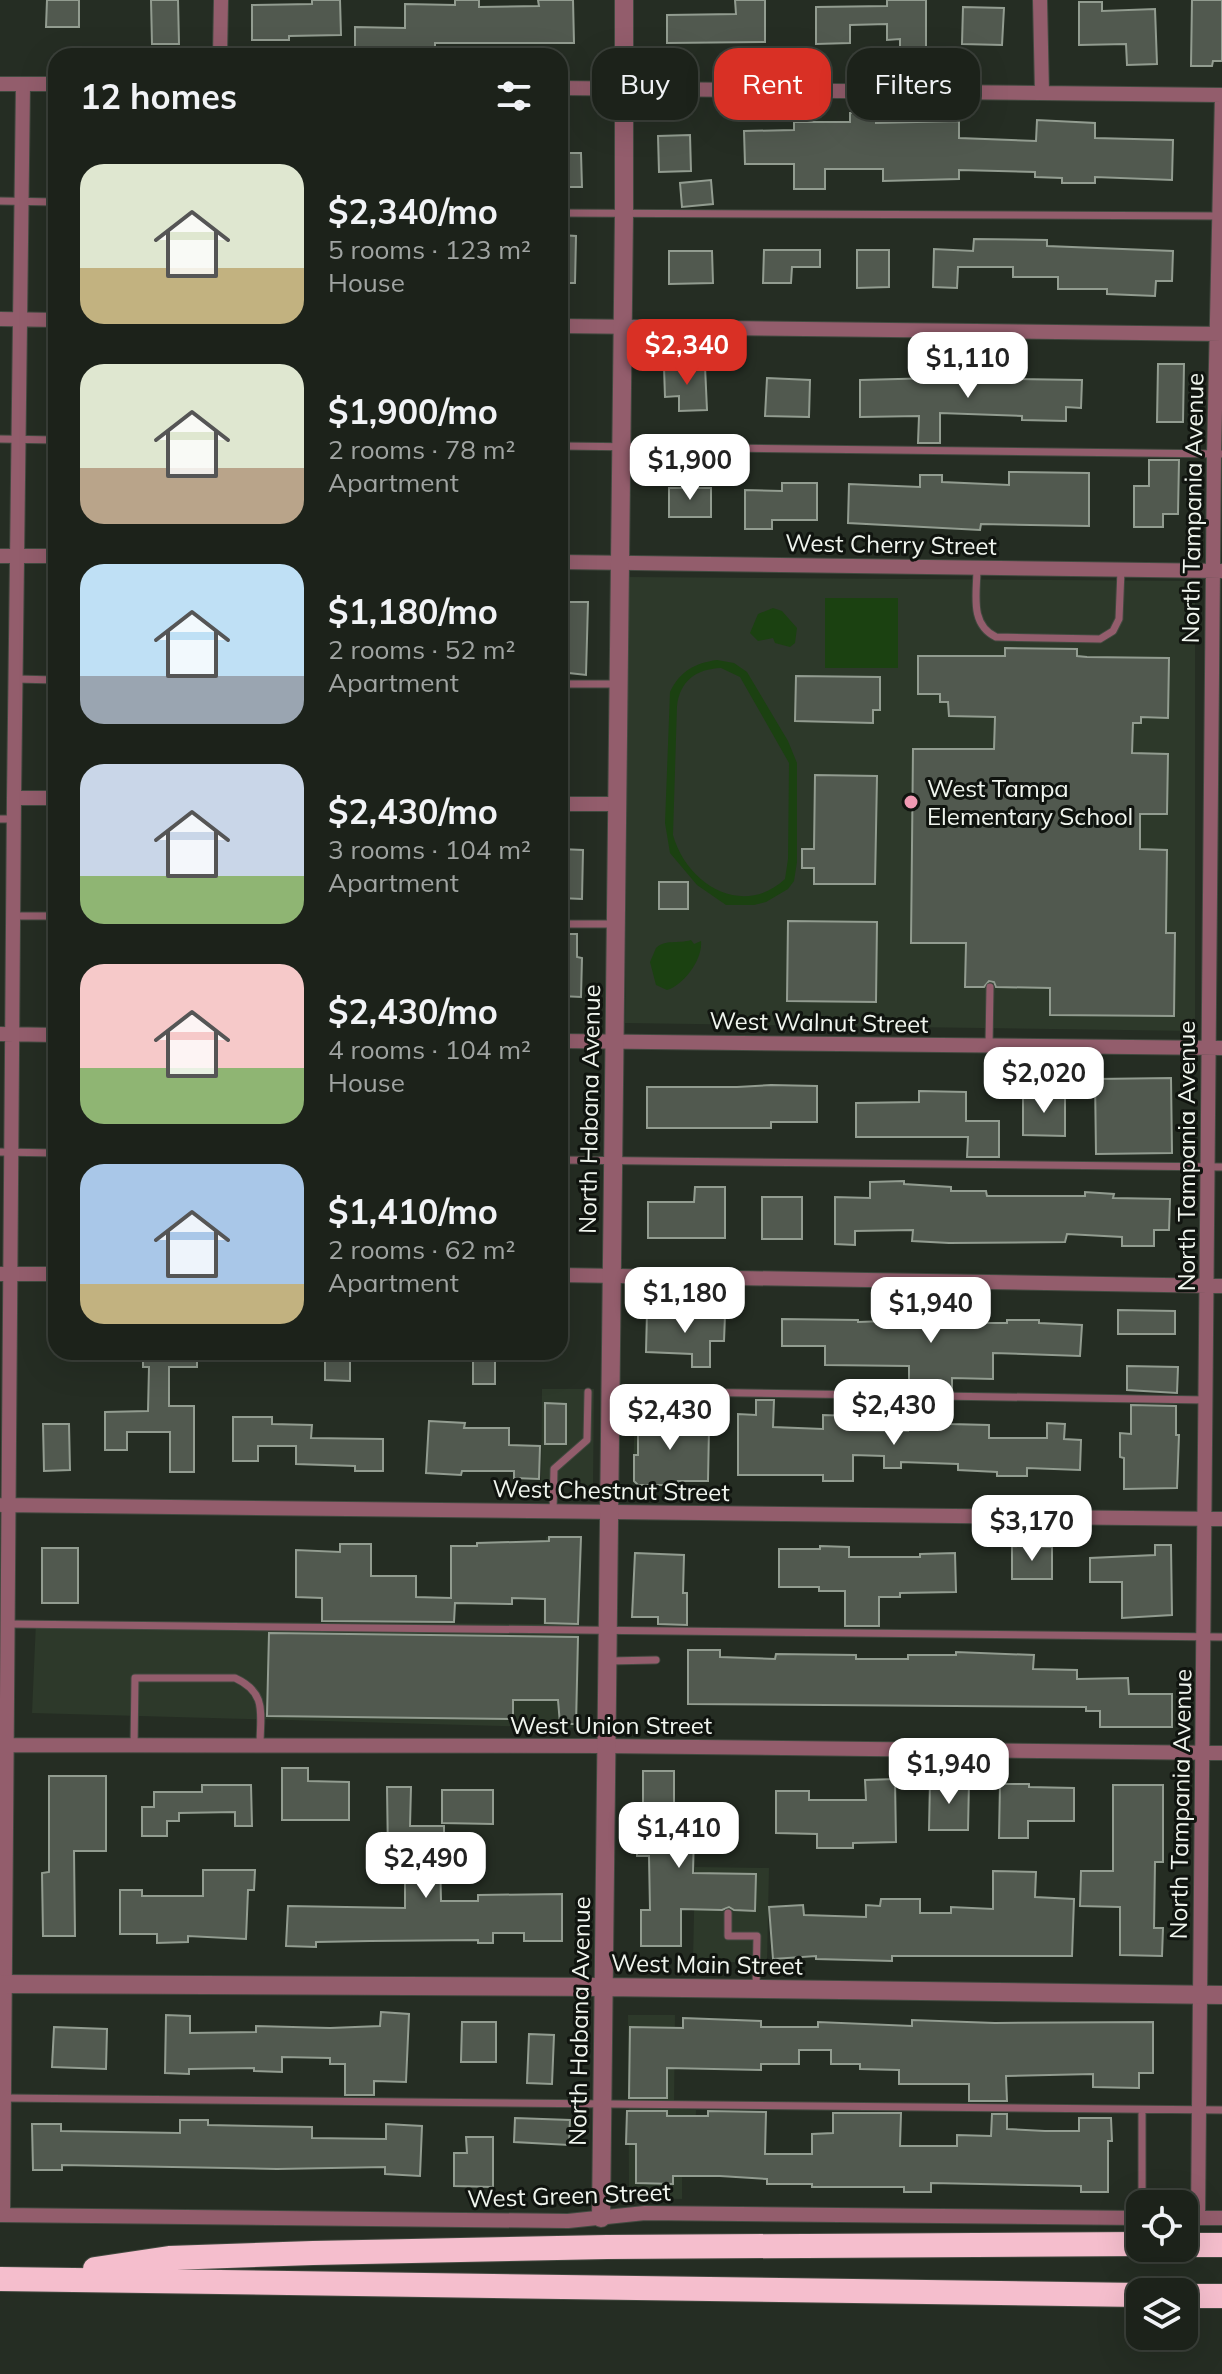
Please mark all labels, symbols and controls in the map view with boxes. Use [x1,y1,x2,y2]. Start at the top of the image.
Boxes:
chip: Buy [592,48,698,120]
chip: Rent [714,48,831,120]
chip: Filters [847,48,980,120]
icon: filters [492,74,536,118]
text: 12 homes [80,75,237,118]
text: $2,340/mo [328,190,498,233]
icon: home [144,196,240,292]
text: 5 rooms · 123 m² [328,233,531,266]
text: House [328,266,405,299]
pin: $2,340 [622,319,752,387]
text: $2,340 [645,328,729,361]
pin: $1,110 [903,332,1033,400]
text: $1,110 [926,341,1010,374]
street label: North Tampania Avenue [1175,372,1209,644]
text: $1,900/mo [328,390,498,433]
icon: home [144,396,240,492]
text: 2 rooms · 78 m² [328,433,515,466]
pin: $1,900 [625,434,755,502]
text: $1,900 [648,443,732,476]
text: Apartment [328,466,459,499]
street label: West Cherry Street [785,527,997,561]
text: $1,180/mo [328,590,498,633]
icon: home [144,596,240,692]
text: 2 rooms · 52 m² [328,633,515,666]
text: Apartment [328,666,459,699]
place label: West Tampa Elementary School [927,773,1133,831]
text: $2,430/mo [328,790,498,833]
marker: West Tampa Elementary School [902,793,920,811]
icon: home [144,796,240,892]
text: 3 rooms · 104 m² [328,833,531,866]
text: Apartment [328,866,459,899]
street label: North Habana Avenue [572,984,606,1234]
text: $2,430/mo [328,990,498,1033]
icon: home [144,996,240,1092]
street label: West Walnut Street [709,1005,929,1039]
street label: North Tampania Avenue [1171,1021,1201,1291]
text: 4 rooms · 104 m² [328,1033,531,1066]
pin: $2,020 [979,1047,1109,1115]
text: $2,020 [1002,1056,1086,1089]
text: House [328,1066,405,1099]
text: $1,410/mo [328,1190,498,1233]
icon: home [144,1196,240,1292]
text: 2 rooms · 62 m² [328,1233,515,1266]
text: Apartment [328,1266,459,1299]
pin: $1,180 [620,1267,750,1335]
text: $1,180 [643,1276,727,1309]
pin: $1,940 [866,1277,996,1345]
text: $1,940 [889,1286,973,1319]
pin: $2,430 [829,1379,959,1447]
pin: $2,430 [605,1384,735,1452]
text: $2,430 [852,1388,936,1421]
text: $2,430 [628,1393,712,1426]
street label: West Chestnut Street [492,1473,730,1507]
pin: $3,170 [967,1495,1097,1563]
text: $3,170 [990,1504,1074,1537]
street label: North Tampania Avenue [1163,1668,1197,1940]
street label: West Union Street [510,1710,712,1740]
pin: $1,940 [884,1738,1014,1806]
text: $1,940 [907,1747,991,1780]
pin: $1,410 [614,1802,744,1870]
text: $1,410 [637,1811,721,1844]
pin: $2,490 [361,1832,491,1900]
text: $2,490 [384,1841,468,1874]
street label: North Habana Avenue [562,1896,596,2146]
street label: West Main Street [611,1947,803,1981]
street label: West Green Street [467,2176,671,2214]
map controls [1126,2190,1198,2350]
button: locate [1126,2190,1198,2262]
button: layers [1126,2278,1198,2350]

